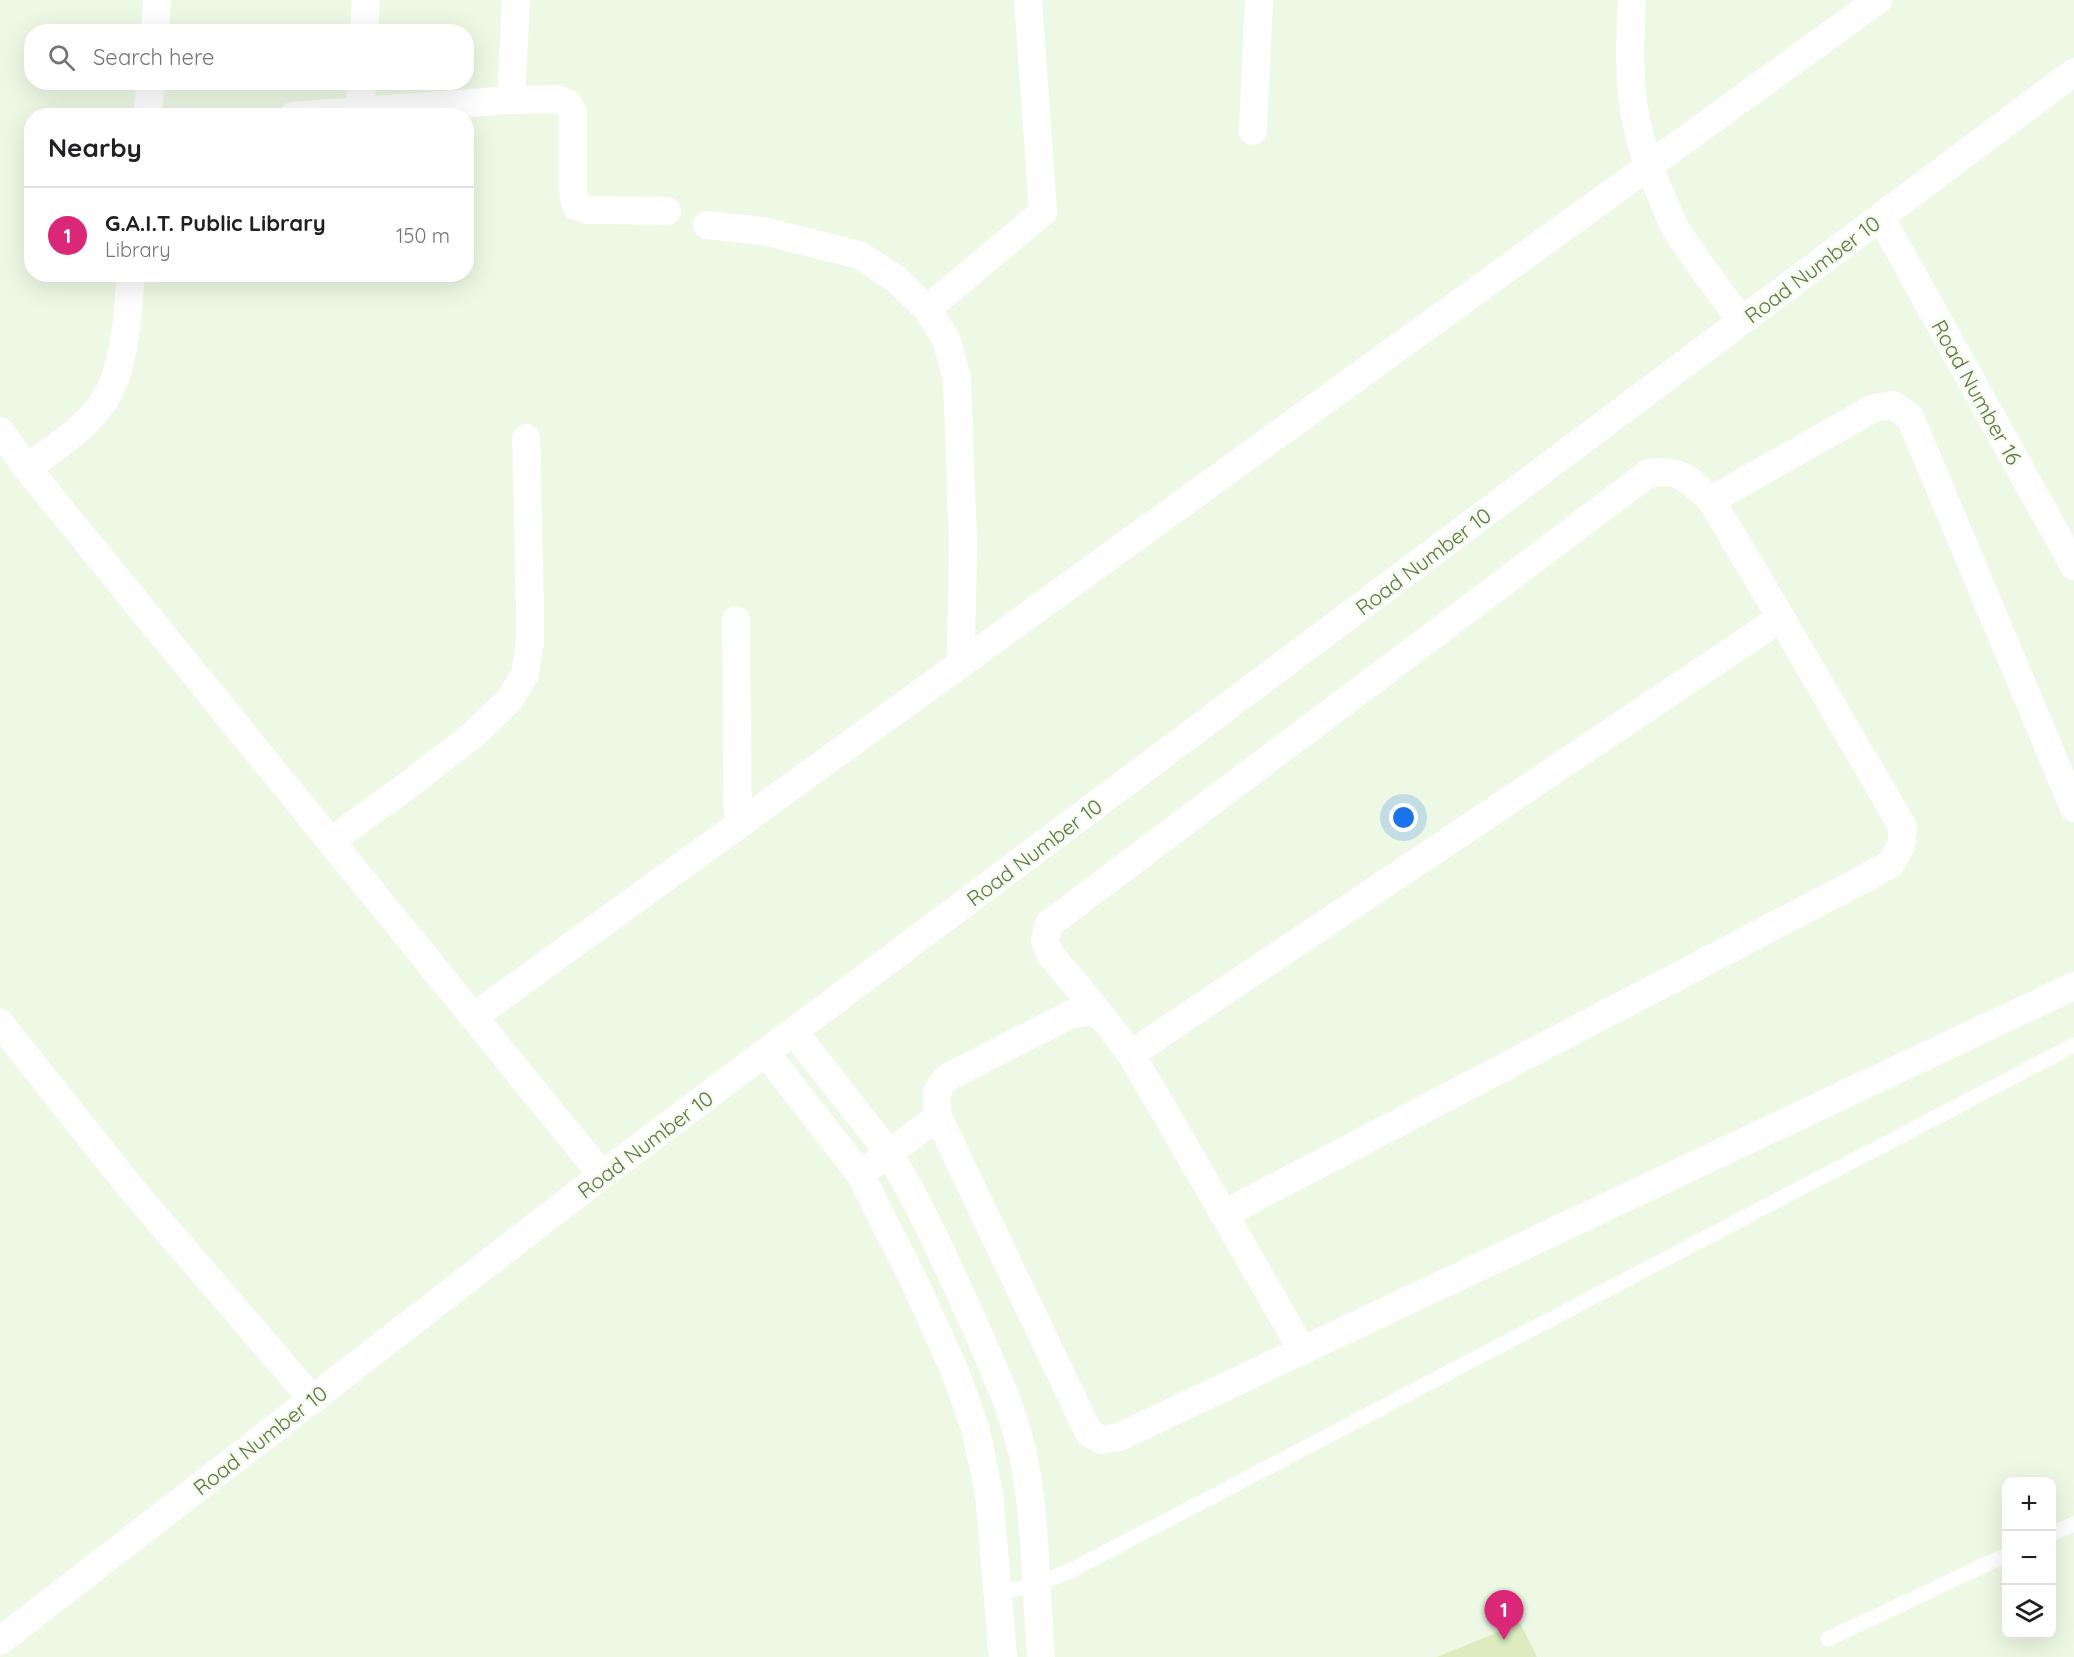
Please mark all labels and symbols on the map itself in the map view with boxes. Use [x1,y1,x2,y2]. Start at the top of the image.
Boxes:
street label: Road Number 10 [1739,210,1885,328]
street label: Road Number 16 [1926,315,2028,469]
street label: Road Number 10 [1350,502,1496,620]
street label: Road Number 10 [961,793,1107,911]
your location [1389,803,1418,832]
street label: Road Number 10 [572,1085,718,1203]
street label: Road Number 10 [188,1380,332,1500]
pin: 1 [1484,1590,1524,1640]

